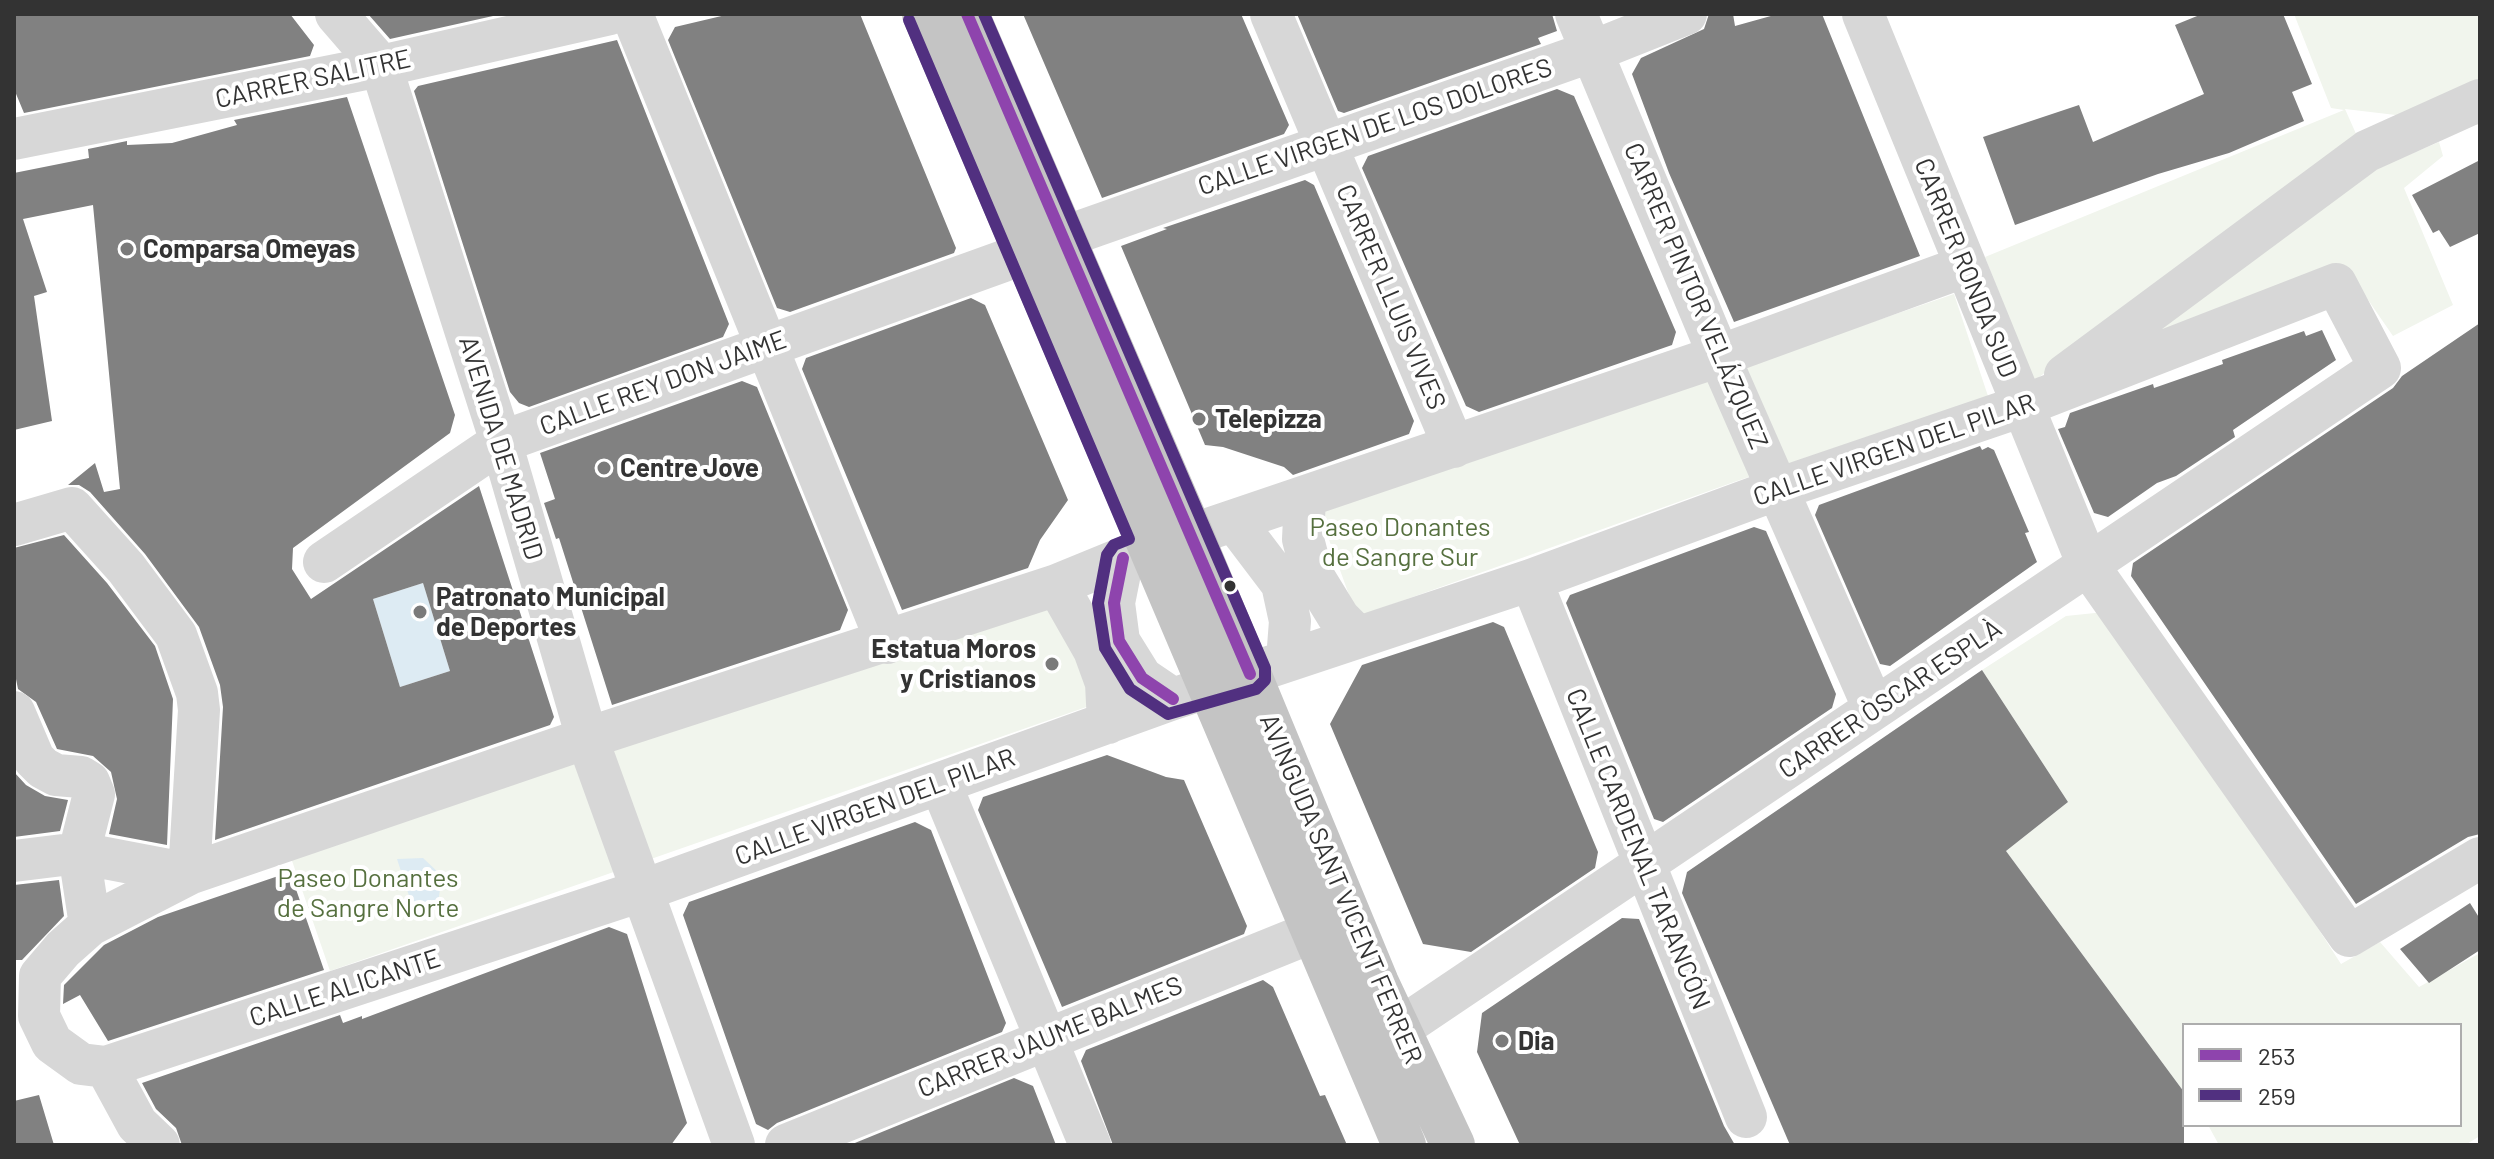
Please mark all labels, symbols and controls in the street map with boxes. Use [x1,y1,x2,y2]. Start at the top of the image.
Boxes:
street label: CARRER SALITRE [212,43,414,115]
street label: CALLE VIRGEN DE LOS DOLORES [1194,52,1556,202]
street label: CARRER PINTOR VELÁZQUEZ [1617,138,1775,454]
street label: CARRER RONDA SUD [1908,154,2024,382]
street label: CARRER LLUIS VIVES [1329,180,1453,414]
place label: Comparsa Omeyas [143,233,356,265]
marker: Comparsa Omeyas [118,240,136,258]
street label: CALLE REY DON JAIME [535,324,791,442]
street label: AVENIDA DE MADRID [452,332,550,564]
street label: CALLE VIRGEN DEL PILAR [1749,387,2039,513]
place label: Telepizza [1215,403,1322,435]
marker: Telepizza [1190,410,1208,428]
place label: Centre Jove [620,452,759,484]
marker: Centre Jove [595,459,613,477]
park label: Paseo Donantes de Sangre Sur [1309,511,1491,572]
unlabelled marker [1222,578,1238,594]
place label: Patronato Municipal de Deportes [436,581,665,642]
marker: Patronato Municipal de Deportes [411,603,429,621]
street label: CARRER ÒSCAR ESPLÀ [1773,613,2007,785]
place label: Estatua Moros y Cristianos [871,633,1036,694]
marker: Estatua Moros y Cristianos [1043,655,1061,673]
street label: CALLE CARDENAL TARANCÓN [1559,684,1717,1014]
street label: AVINGUDA SANT VICENT FERRER [1253,709,1429,1069]
street label: CALLE VIRGEN DEL PILAR [731,742,1019,872]
park label: Paseo Donantes de Sangre Norte [277,862,459,924]
street label: CALLE ALICANTE [246,942,444,1034]
street label: CARRER JAUME BALMES [913,970,1187,1104]
legend [2182,1023,2462,1127]
place label: Dia [1518,1025,1554,1057]
marker: Dia [1493,1032,1511,1050]
text: 253 [2258,1041,2296,1070]
text: 259 [2258,1081,2296,1110]

